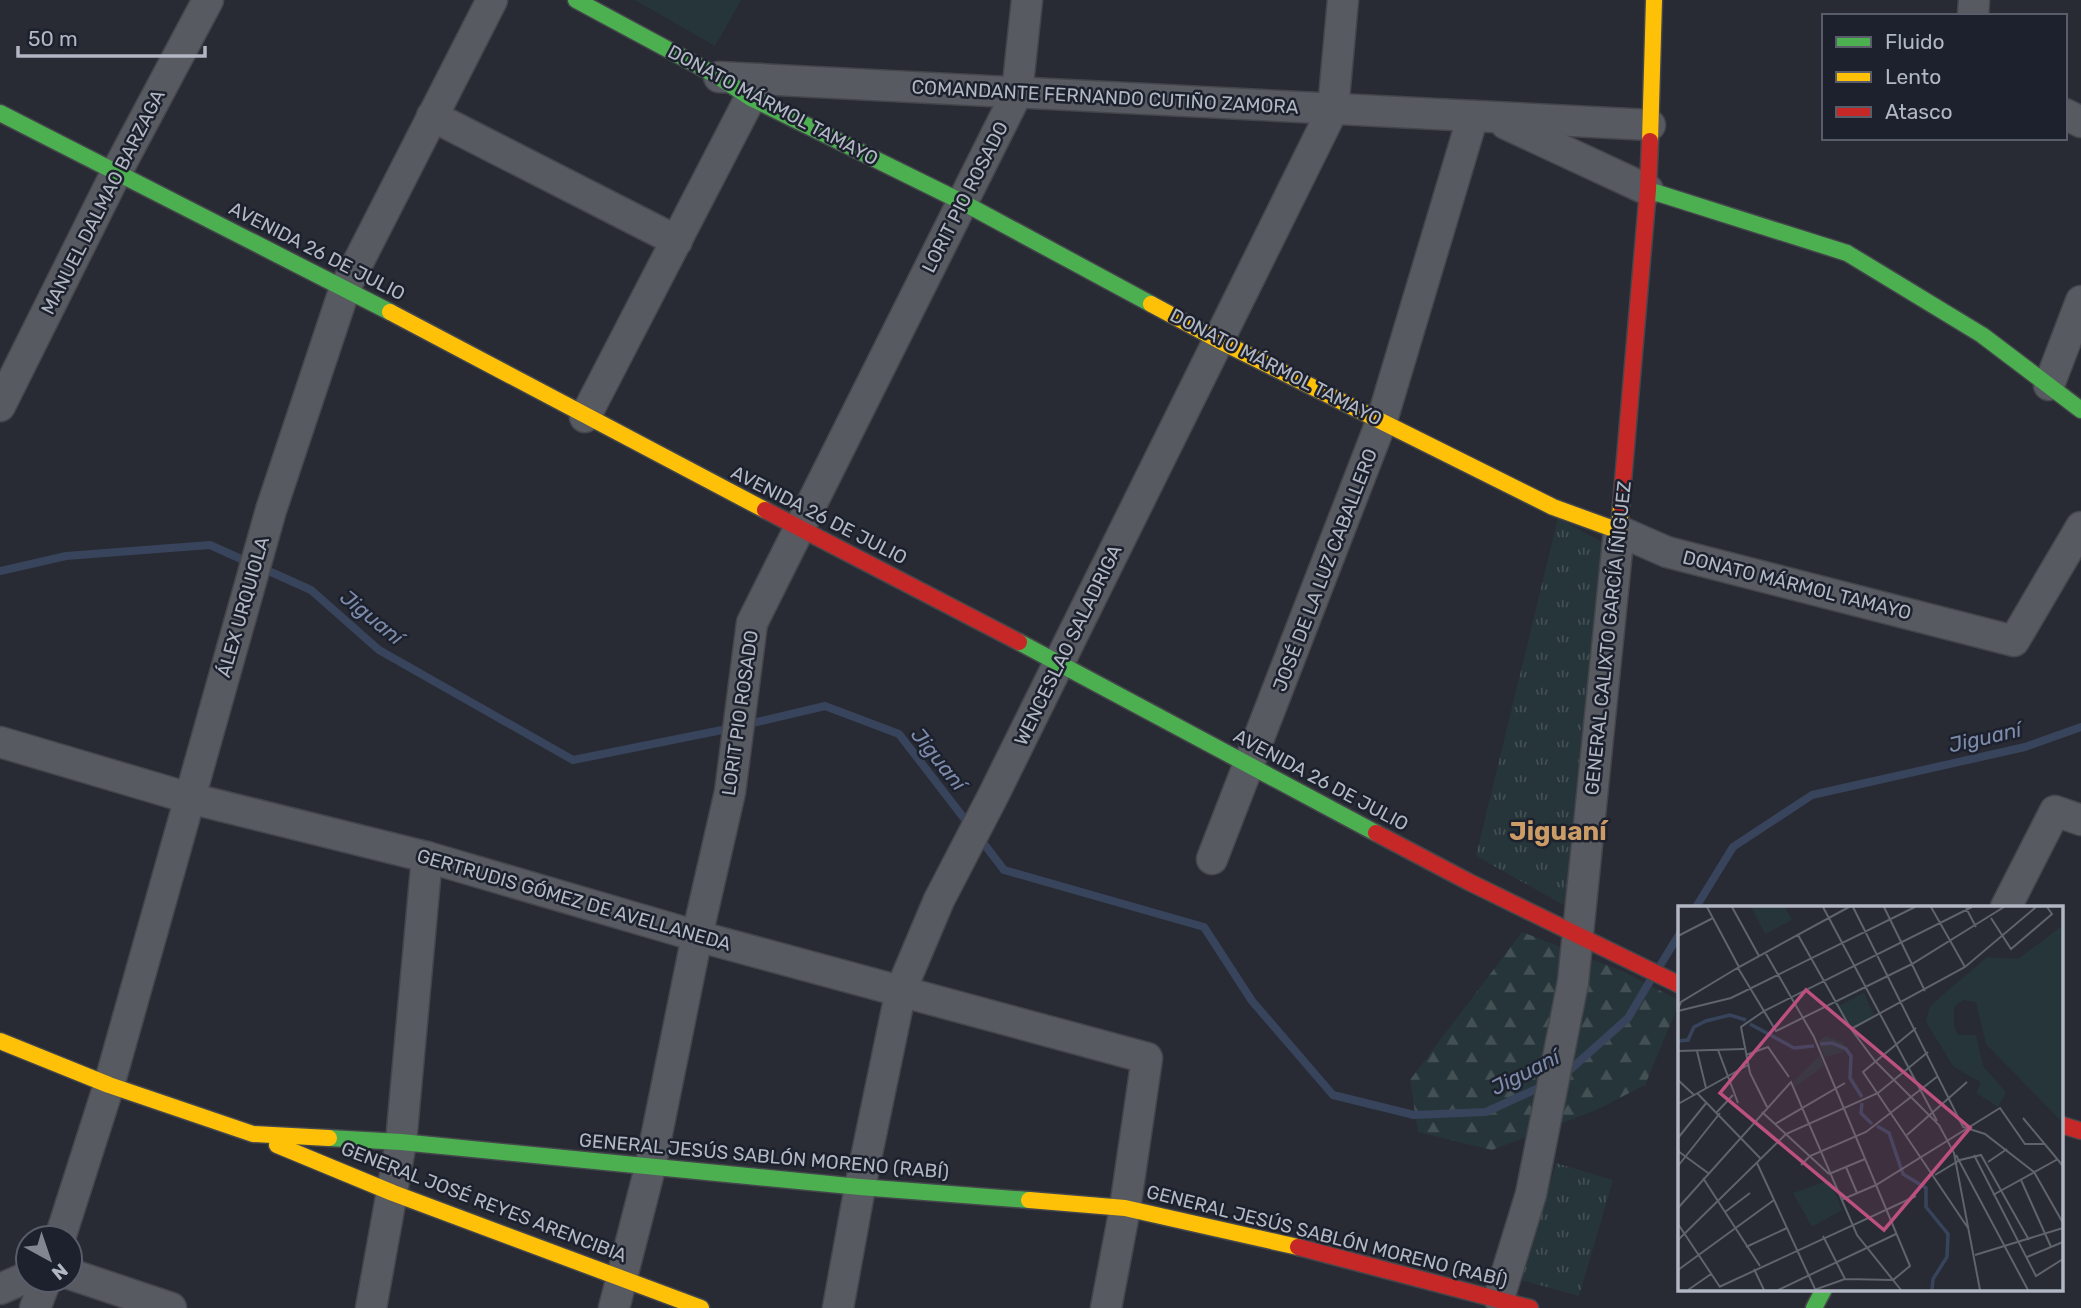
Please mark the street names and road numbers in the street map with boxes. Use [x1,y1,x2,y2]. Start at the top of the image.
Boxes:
street label: DONATO MÁRMOL TAMAYO [664,40,882,170]
street label: COMANDANTE FERNANDO CUTIÑO ZAMORA [911,75,1299,119]
street label: MANUEL DALMAO BARZAGA [36,86,170,318]
street label: LORIT PIO ROSADO [917,118,1013,276]
street label: AVENIDA 26 DE JULIO [225,197,409,305]
street label: DONATO MÁRMOL TAMAYO [1166,303,1386,431]
street label: JOSÉ DE LA LUZ CABALLERO [1268,445,1382,695]
street label: AVENIDA 26 DE JULIO [727,461,911,569]
street label: GENERAL CALIXTO GARCÍA ÍÑIGUEZ [1580,480,1636,796]
street label: ÁLEX URQUIOLA [212,534,274,680]
street label: WENCESLAO SALADRIGA [1009,541,1127,749]
street label: DONATO MÁRMOL TAMAYO [1680,545,1914,625]
street label: LORIT PIO ROSADO [717,629,763,797]
street label: AVENIDA 26 DE JULIO [1230,724,1412,836]
street label: GERTRUDIS GÓMEZ DE AVELLANEDA [414,844,734,956]
street label: GENERAL JESÚS SABLÓN MORENO (RABÍ) [578,1128,950,1184]
street label: GENERAL JOSÉ REYES ARENCIBIA [338,1137,630,1267]
street label: GENERAL JESÚS SABLÓN MORENO (RABÍ) [1144,1180,1510,1292]

